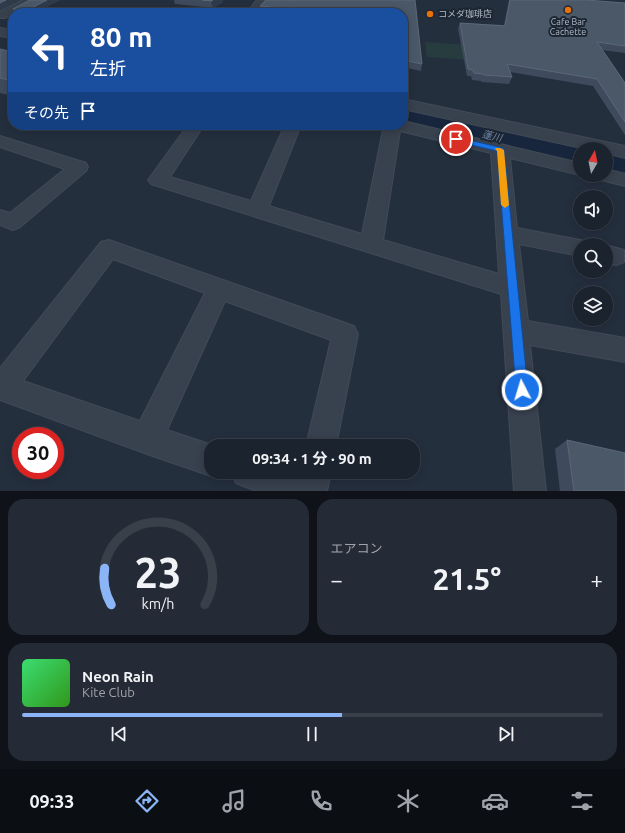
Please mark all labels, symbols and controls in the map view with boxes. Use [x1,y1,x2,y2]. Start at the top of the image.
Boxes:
marker: Cafe Bar Cachette [563,5,573,15]
marker: コメダ珈琲店 [425,9,435,19]
place label: コメダ珈琲店 [438,9,492,19]
place label: Cafe Bar Cachette [550,17,586,37]
text: 80 m [90,21,152,52]
icon: left [24,24,76,76]
text: 左折 [90,58,126,78]
icon: arrive [77,100,99,122]
text: その先 [24,104,69,121]
pin [439,122,473,156]
icon: arrive [445,128,467,150]
water label: 蓬川 [481,128,504,144]
north arrow [573,142,613,182]
map controls [573,142,613,326]
button: sound [573,190,613,230]
button: search [573,238,613,278]
button: layers [573,286,613,326]
position arrow [501,369,543,411]
speed limit sign: 30 [12,427,64,479]
text: 09:34 · 1 分 · 90 m [252,450,372,467]
text: エアコン [331,541,383,555]
text: 23 [135,549,182,596]
text: 21.5° [432,562,501,596]
text: − [331,567,343,592]
text: + [591,567,603,592]
text: km/h [142,596,175,612]
text: Neon Rain [82,668,154,685]
text: Kite Club [82,685,135,699]
icon: previous [108,723,130,745]
icon: pause [301,723,323,745]
icon: next [495,723,517,745]
icon: directions [133,787,161,815]
icon: music [220,787,248,815]
icon: phone [307,787,335,815]
icon: climate [394,787,422,815]
icon: car [481,787,509,815]
icon: filters [568,787,596,815]
text: 09:33 [29,791,74,811]

